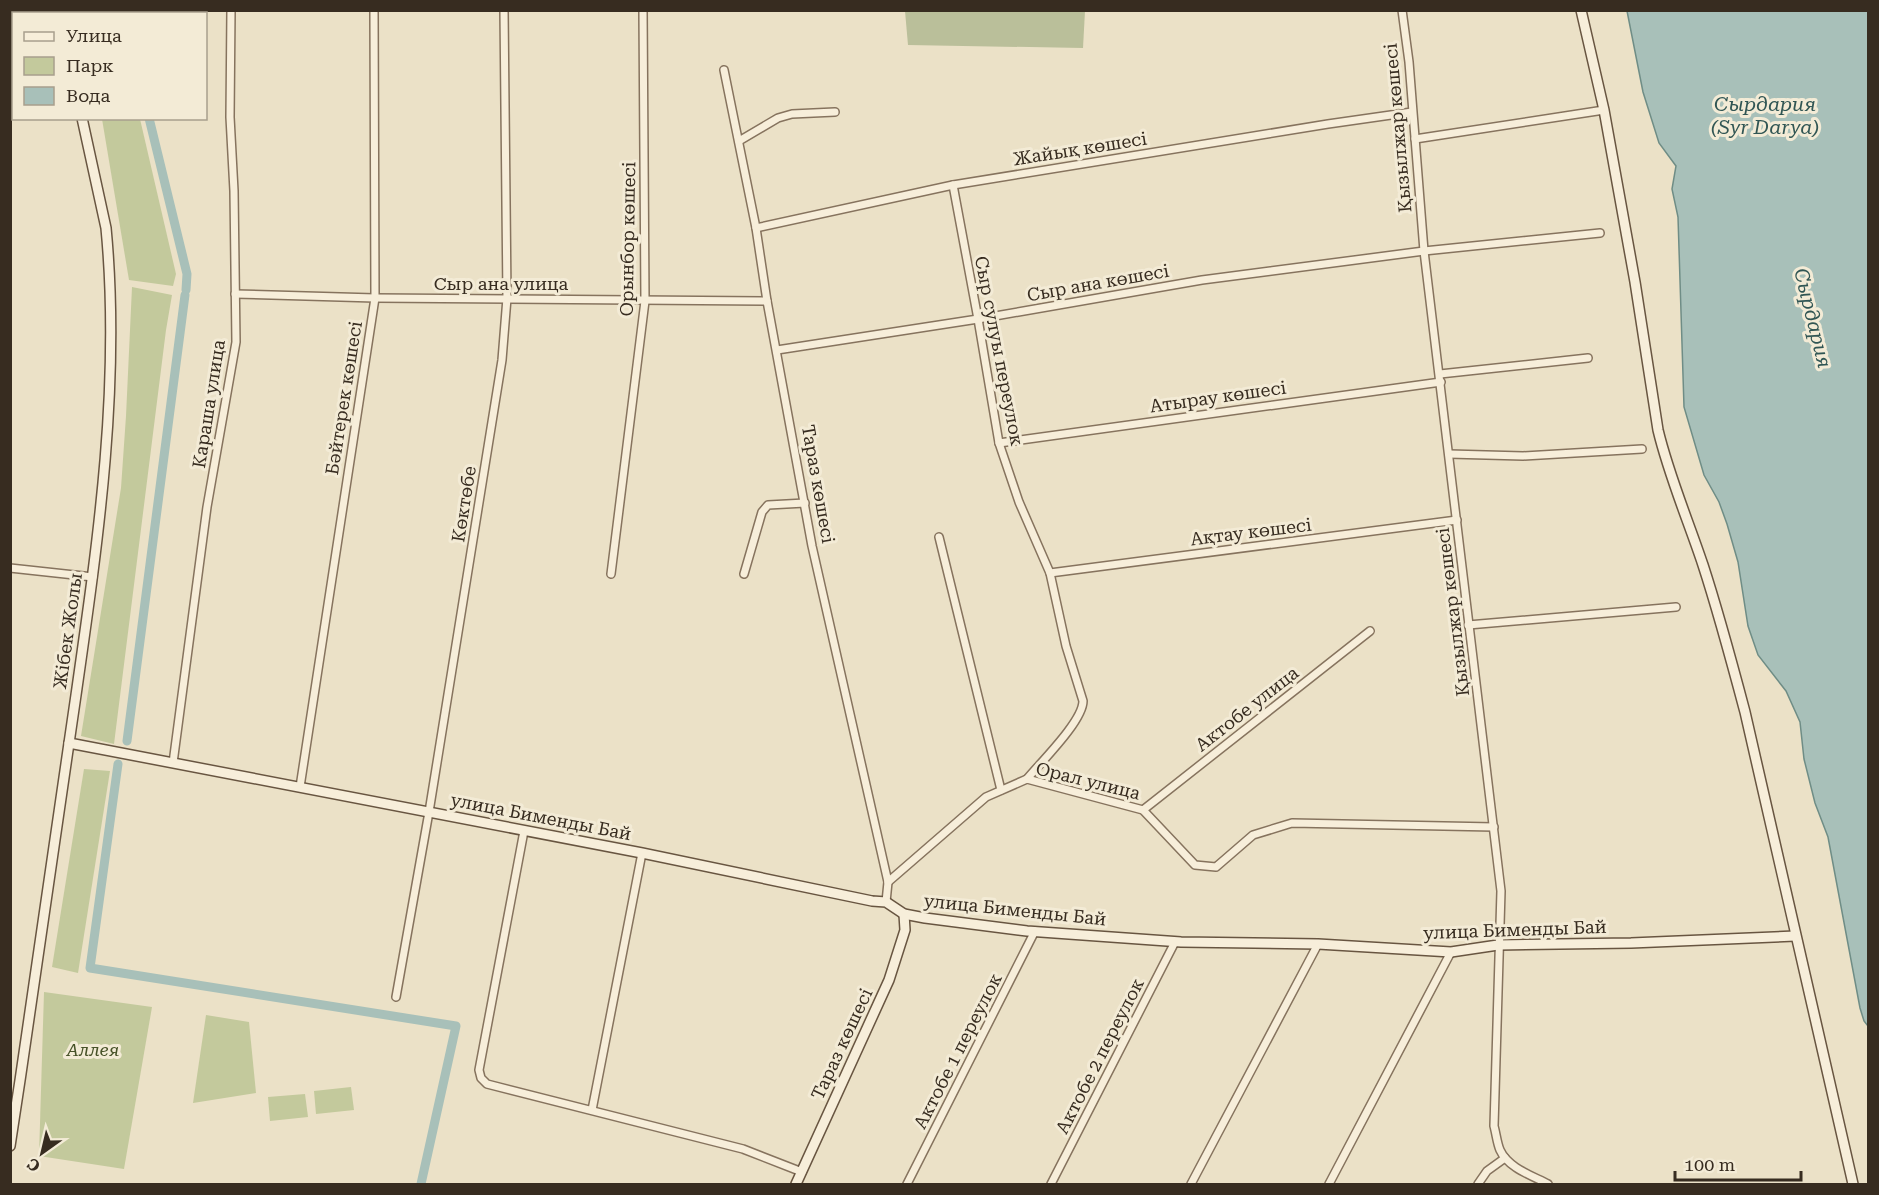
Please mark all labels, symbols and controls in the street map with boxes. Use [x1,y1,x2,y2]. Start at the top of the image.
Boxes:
legend [12,12,207,120]
text: Улица [66,25,122,46]
street label: Қызылжар көшесі [1380,42,1415,214]
text: Парк [66,55,114,76]
text: Вода [66,85,110,106]
water label: Сырдария (Syr Darya) [1711,92,1819,139]
street label: Жайық көшесі [1012,128,1148,169]
street label: Орынбор көшесі [616,161,639,317]
street label: Сыр сулуы переулок [971,254,1028,447]
street label: Сыр ана көшесі [1025,260,1171,305]
water label: Сырдария [1789,266,1837,371]
street label: Сыр ана улица [434,273,569,294]
street label: Бәйтерек көшесі [321,319,366,476]
street label: Караша улица [188,338,229,470]
street label: Атырау көшесі [1148,377,1288,416]
street label: Тараз көшесі [798,423,839,545]
street label: Көктөбе [447,464,480,544]
street label: Ақтау көшесі [1189,514,1313,549]
street label: Қызылжар көшесі [1432,526,1473,698]
street label: Жібек Жолы [49,571,86,690]
street label: Актобе улица [1191,662,1303,755]
street label: Орал улица [1034,757,1143,804]
street label: улица Бименды Бай [449,789,633,844]
street label: улица Бименды Бай [923,889,1107,930]
street label: улица Бименды Бай [1423,916,1607,943]
street label: Актобе 1 переулок [909,969,1006,1132]
street label: Актобе 2 переулок [1051,974,1148,1137]
street label: Тараз көшесі [807,985,877,1103]
park label: Аллея [66,1039,119,1060]
north arrow [12,1123,72,1183]
scale bar [1675,1144,1801,1182]
text: С [24,1154,44,1176]
text: 100 m [1684,1154,1735,1175]

